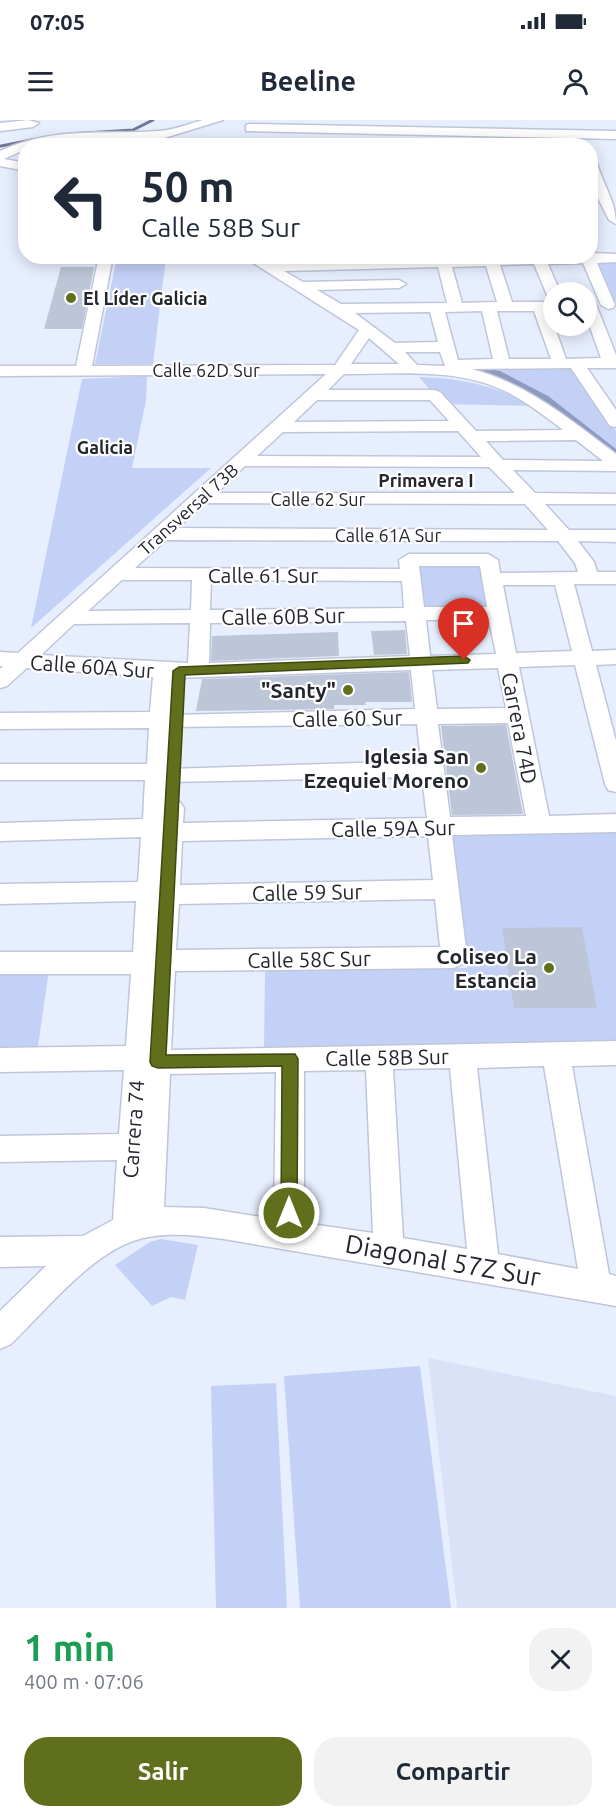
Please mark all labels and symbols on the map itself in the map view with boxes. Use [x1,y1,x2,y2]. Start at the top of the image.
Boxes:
place label: El Líder Galicia [83,288,207,308]
marker: El Líder Galicia [64,291,78,305]
street label: Calle 62D Sur [152,360,260,380]
district label: Galicia [77,437,133,457]
street label: Transversal 73B [134,459,242,559]
district label: Primavera I [378,470,474,490]
street label: Calle 62 Sur [271,489,366,509]
street label: Calle 61A Sur [335,525,441,545]
street label: Calle 61 Sur [208,563,318,587]
pin [438,598,489,660]
street label: Calle 60B Sur [221,603,345,629]
street label: Calle 60A Sur [29,650,155,682]
street label: Carrera 74D [497,670,543,786]
place label: "Santy" [261,678,336,702]
marker: "Santy" [341,683,355,697]
street label: Calle 60 Sur [292,705,403,731]
place label: Iglesia San Ezequiel Moreno [303,744,469,792]
marker: Iglesia San Ezequiel Moreno [474,761,488,775]
street label: Calle 59A Sur [331,815,455,841]
street label: Calle 59 Sur [252,879,363,905]
place label: Coliseo La Estancia [436,944,537,992]
street label: Calle 58C Sur [247,946,371,972]
marker: Coliseo La Estancia [542,961,556,975]
street label: Calle 58B Sur [325,1044,449,1070]
street label: Carrera 74 [118,1079,148,1179]
position arrow [257,1181,321,1245]
street label: Diagonal 57Z Sur [343,1229,543,1291]

